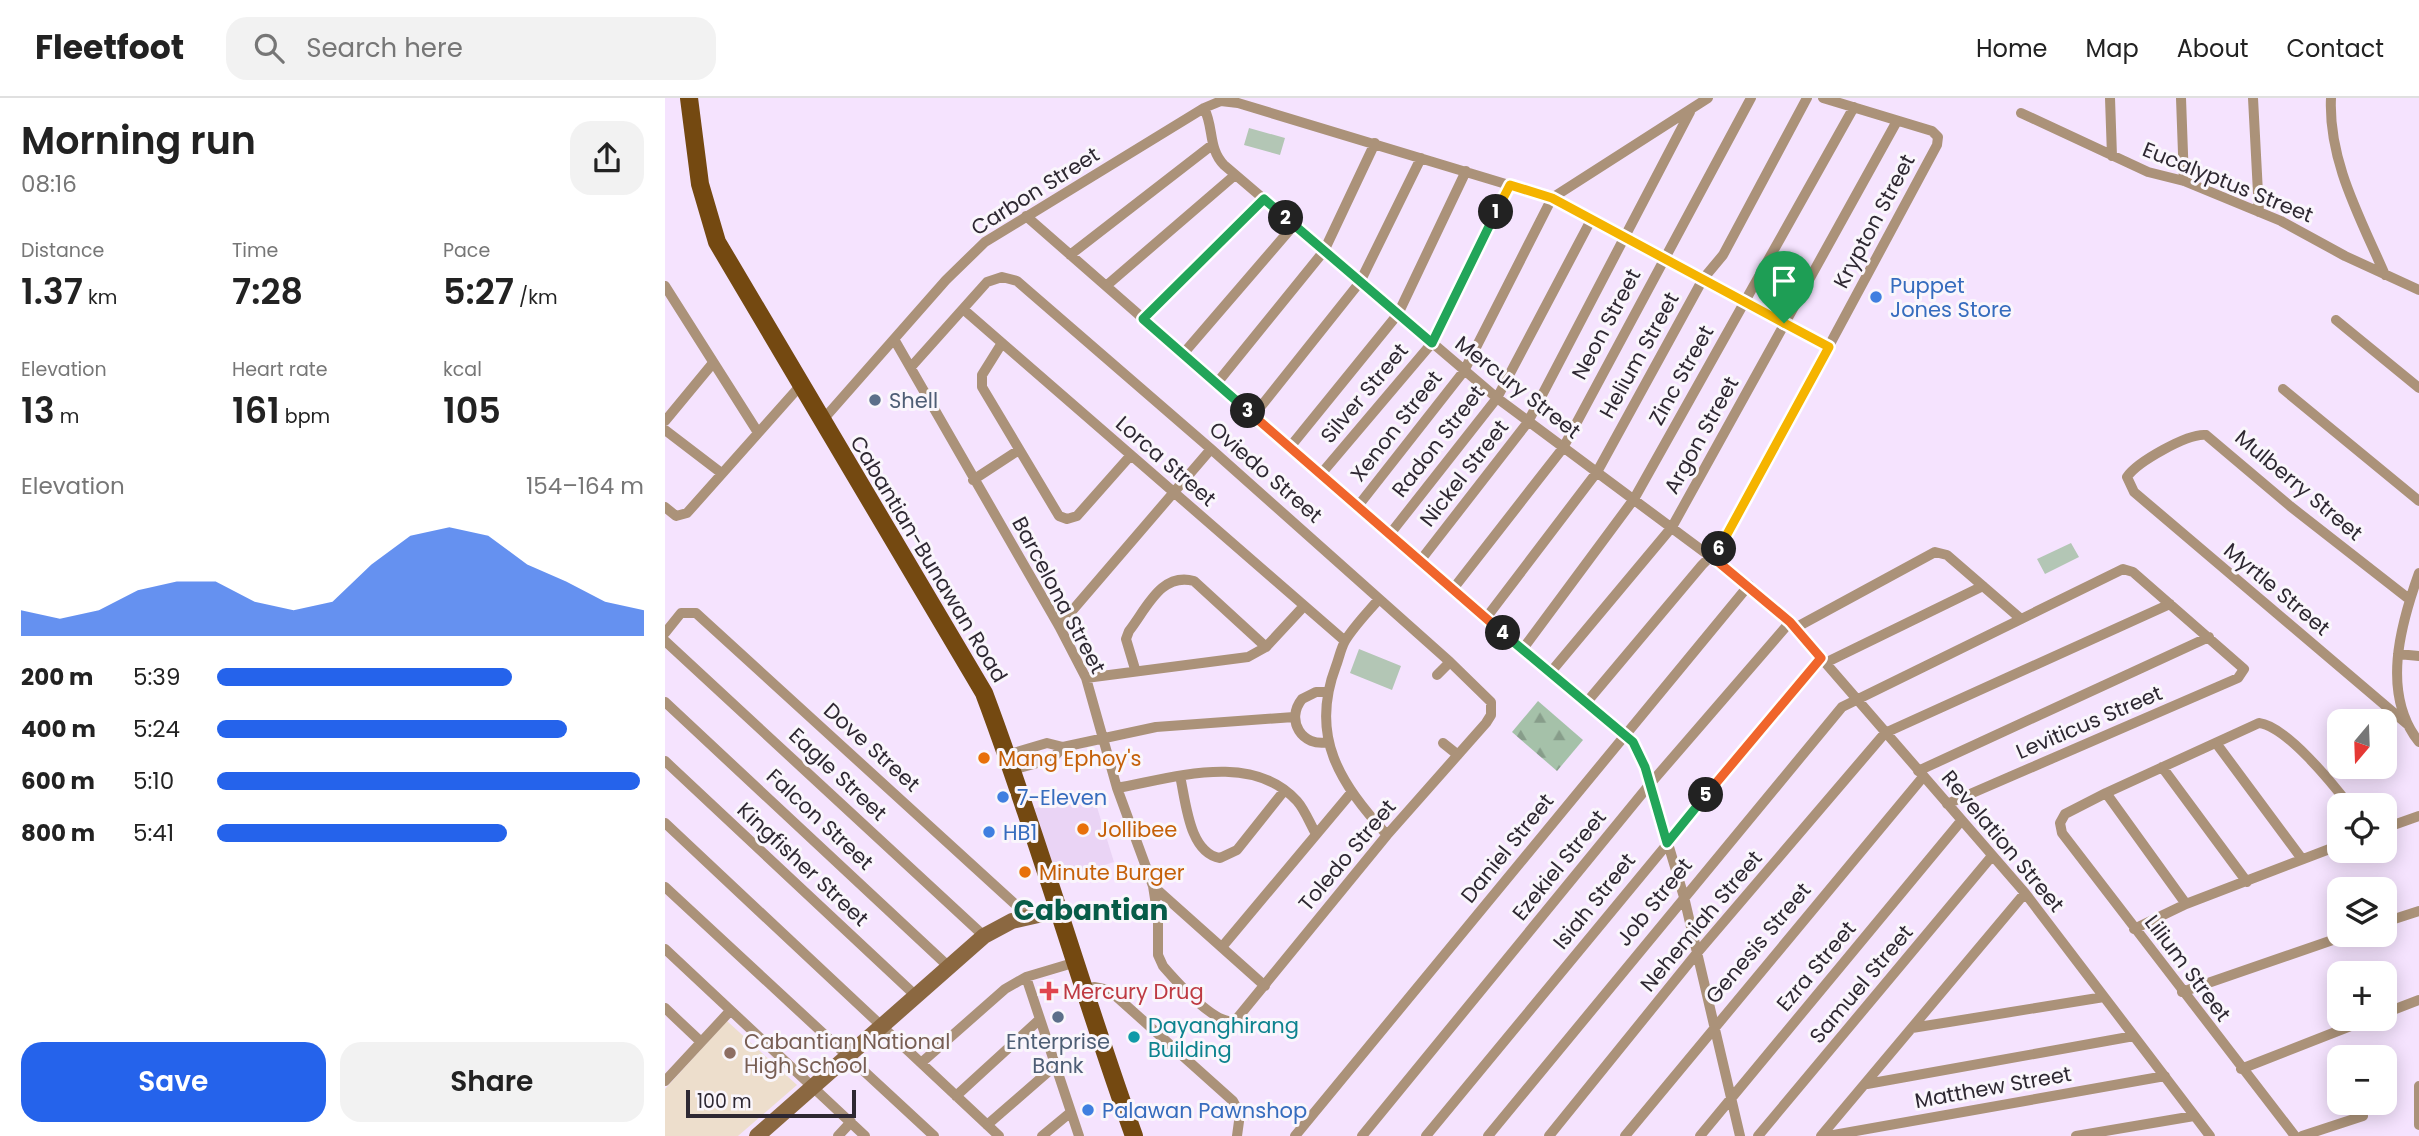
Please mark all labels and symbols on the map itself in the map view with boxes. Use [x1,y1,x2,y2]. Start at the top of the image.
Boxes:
street label: Eucalyptus Street [2138,135,2318,229]
street label: Carbon Street [965,140,1105,242]
street label: Krypton Street [1826,149,1922,293]
pin: 1 [1479,194,1513,230]
pin: 2 [1269,200,1303,236]
pin [1754,251,1814,323]
street label: Neon Street [1565,263,1647,385]
place label: Puppet Jones Store [1890,271,2012,324]
street label: Helium Street [1592,287,1686,423]
marker: Puppet Jones Store [1868,289,1884,305]
street label: Zinc Street [1642,320,1720,430]
street label: Mercury Street [1449,329,1587,445]
street label: Silver Street [1314,337,1414,449]
street label: Xenon Street [1343,364,1449,488]
street label: Argon Street [1657,371,1745,499]
street label: Radon Street [1385,379,1491,503]
place label: Shell [889,386,938,415]
marker: Shell [867,392,883,408]
pin: 3 [1231,394,1265,428]
street label: Lorca Street [1110,409,1222,513]
street label: Nickel Street [1413,413,1515,533]
street label: Oviedo Street [1203,415,1329,529]
street label: Mulberry Street [2229,423,2369,547]
street label: Cabantian-Bunawan Road [844,430,1014,688]
street label: Barcelona Street [1005,511,1113,679]
pin: 6 [1701,532,1737,566]
street label: Myrtle Street [2218,536,2336,642]
pin: 4 [1485,616,1521,650]
street label: Leviticus Street [2011,678,2167,766]
street label: Dove Street [818,696,926,798]
north arrow [2327,709,2397,779]
street label: Eagle Street [783,721,893,827]
place label: Mang Ephoy's [998,744,1142,773]
marker: Mang Ephoy's [976,750,992,766]
street label: Falcon Street [760,762,880,876]
street label: Revelation Street [1935,764,2071,918]
pin: 5 [1689,778,1723,812]
place label: 7-Eleven [1017,783,1107,812]
street label: Daniel Street [1454,787,1560,909]
marker: 7-Eleven [995,789,1011,805]
street label: Toledo Street [1292,793,1402,917]
street label: Kingfisher Street [731,795,875,933]
street label: Ezekiel Street [1505,804,1613,926]
place label: Jollibee [1097,815,1177,844]
place label: HB1 [1003,818,1037,847]
marker: Jollibee [1075,821,1091,837]
marker: HB1 [981,824,997,840]
street label: Nehemiah Street [1633,844,1769,998]
street label: Isiah Street [1546,847,1642,955]
street label: Job Street [1609,852,1699,952]
place label: Minute Burger [1039,858,1185,887]
marker: Minute Burger [1017,864,1033,880]
street label: Genesis Street [1699,876,1817,1010]
district label: Cabantian [1014,891,1168,930]
street label: Lilium Street [2138,909,2238,1027]
street label: Ezra Street [1770,915,1862,1017]
street label: Samuel Street [1803,918,1919,1050]
place label: Mercury Drug [1063,977,1204,1006]
marker: Mercury Drug [1041,983,1057,999]
marker: Enterprise Bank [1050,1009,1066,1025]
place label: Dayanghirang Building [1148,1011,1299,1064]
place label: Cabantian National High School [744,1027,950,1080]
place label: Enterprise Bank [1006,1027,1110,1080]
marker: Dayanghirang Building [1126,1029,1142,1045]
marker: Cabantian National High School [722,1045,738,1061]
street label: Matthew Street [1913,1059,2073,1115]
scale bar [686,1087,856,1119]
place label: Palawan Pawnshop [1102,1096,1307,1125]
marker: Palawan Pawnshop [1080,1102,1096,1118]

